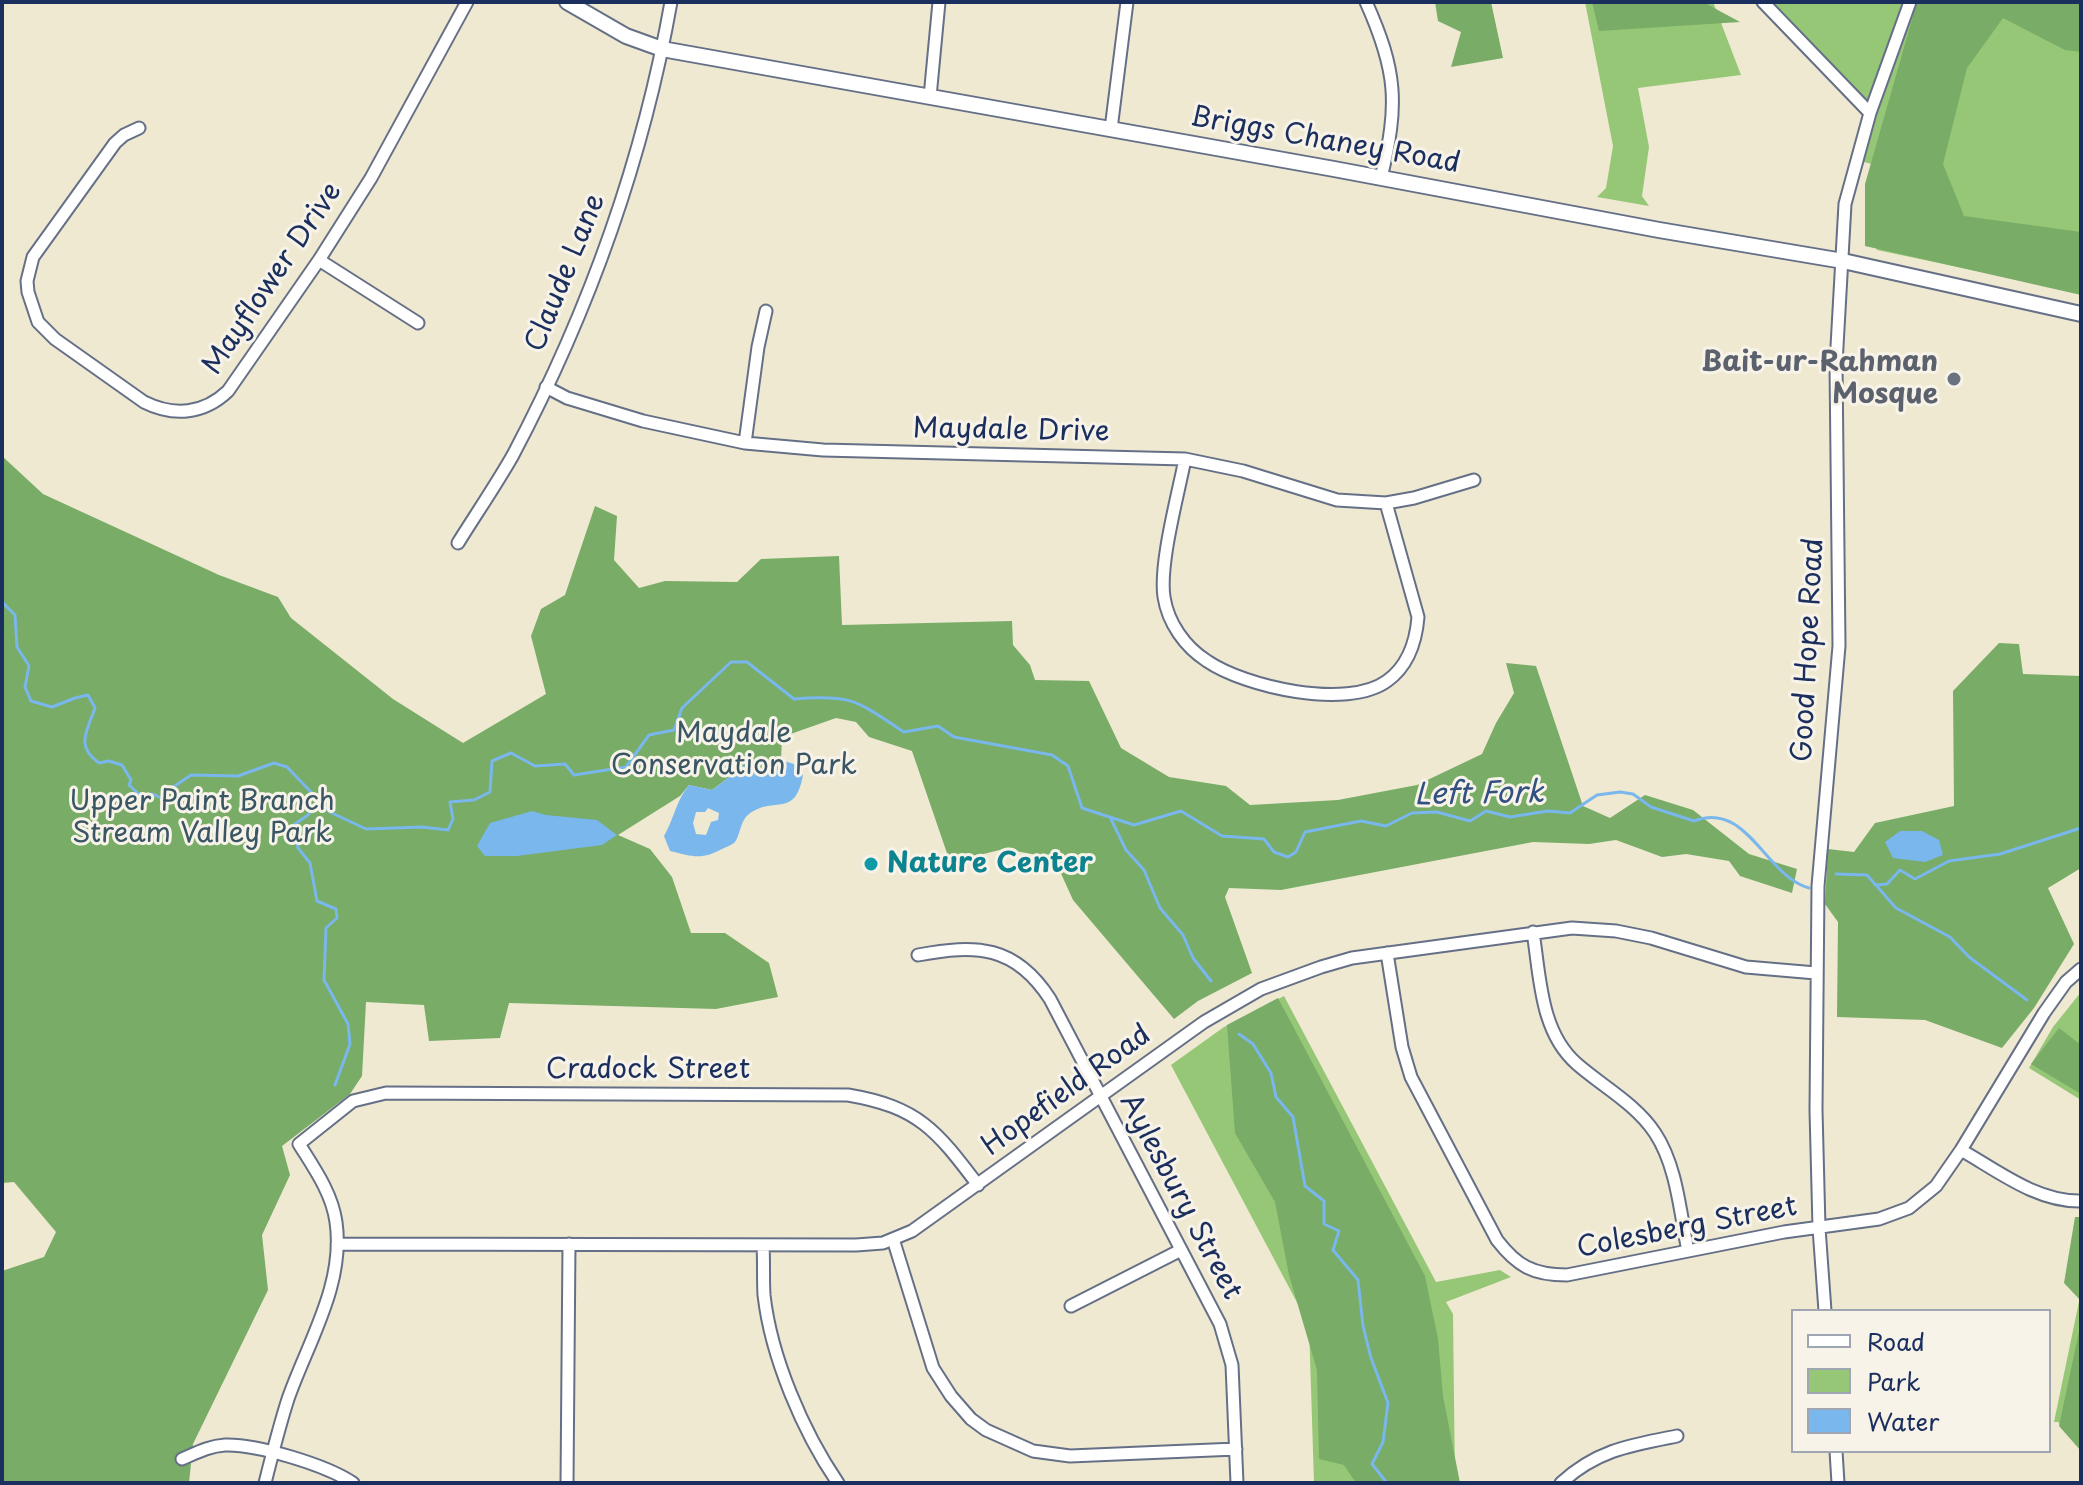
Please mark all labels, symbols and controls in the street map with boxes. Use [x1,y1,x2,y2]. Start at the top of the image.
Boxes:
street label: Briggs Chaney Road [1187,101,1463,181]
street label: Mayflower Drive [196,177,350,381]
street label: Claude Lane [519,189,613,357]
place label: Bait-ur-Rahman Mosque [1701,346,1938,412]
marker: Bait-ur-Rahman Mosque [1945,370,1963,388]
street label: Maydale Drive [912,412,1110,450]
street label: Good Hope Road [1786,537,1832,763]
park label: Maydale Conservation Park [611,717,857,783]
water label: Left Fork [1414,776,1544,814]
park label: Upper Paint Branch Stream Valley Park [69,785,335,851]
place label: Nature Center [887,847,1093,881]
marker: Nature Center [862,855,880,873]
street label: Hopefield Road [976,1019,1158,1163]
street label: Cradock Street [546,1053,750,1087]
street label: Aylesbury Street [1112,1088,1248,1306]
street label: Colesberg Street [1574,1190,1800,1266]
legend [1791,1309,2051,1453]
text: Road [1867,1323,1925,1359]
text: Park [1867,1363,1921,1399]
text: Water [1867,1403,1939,1439]

